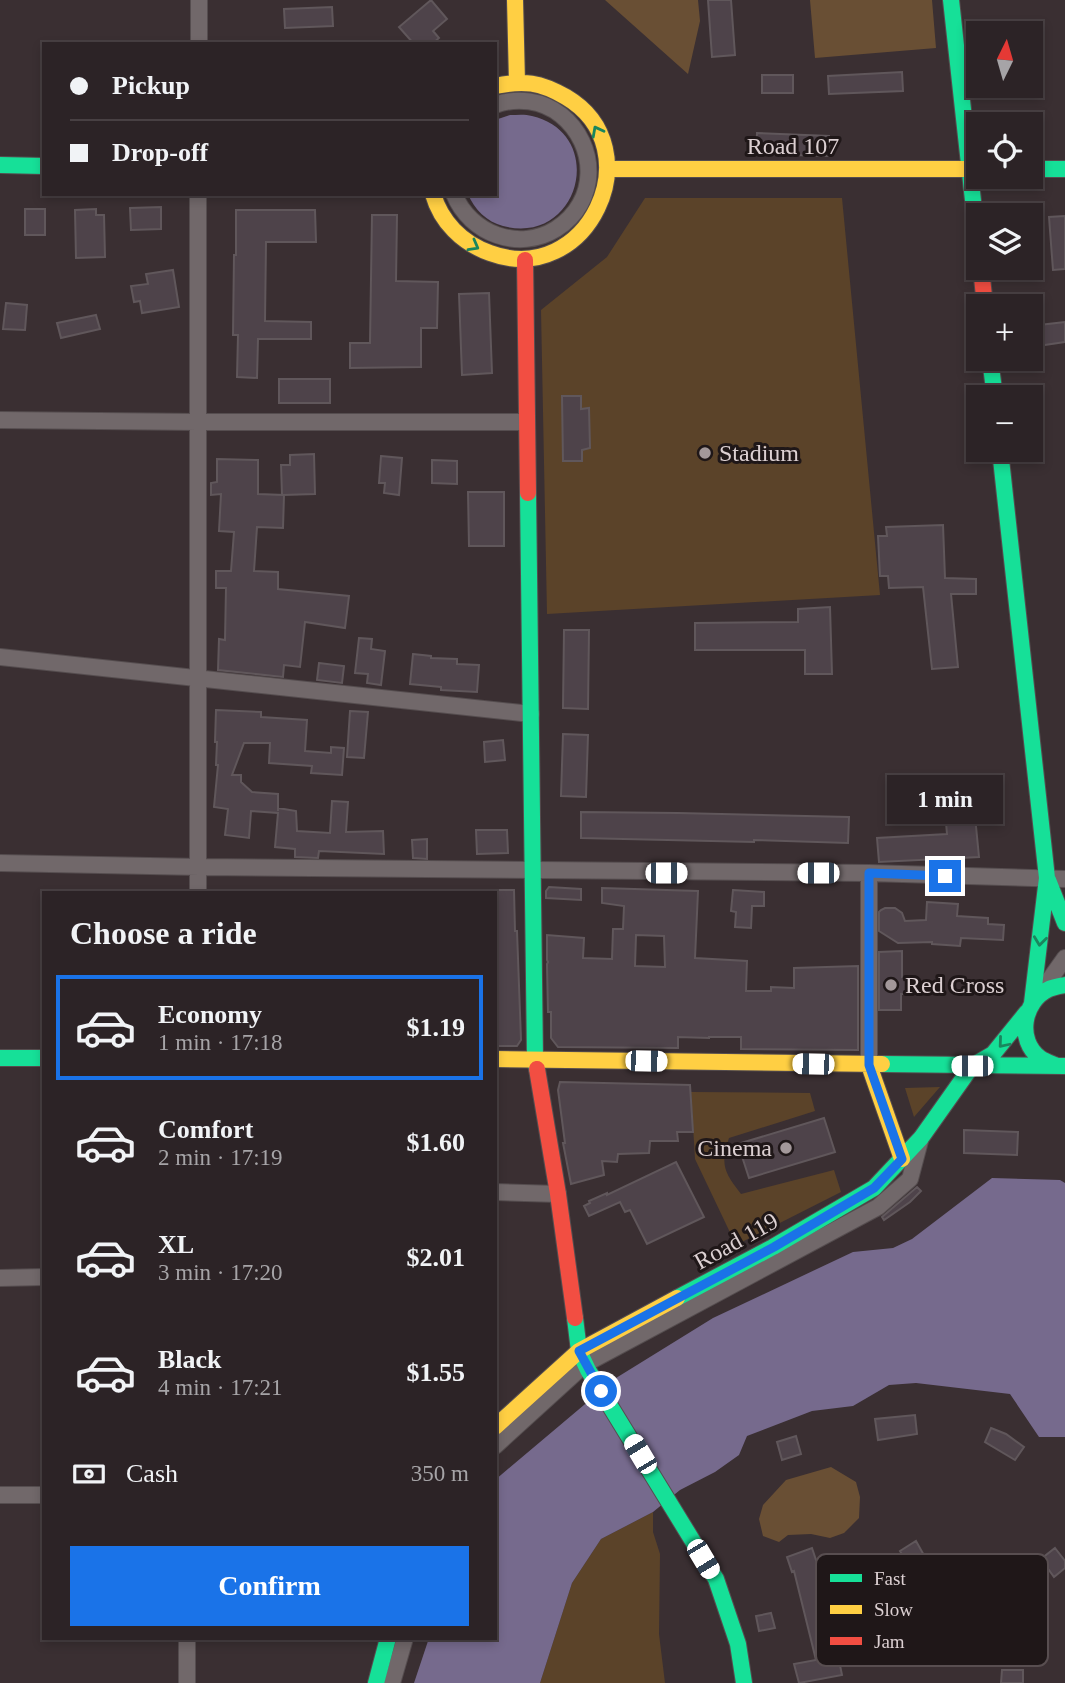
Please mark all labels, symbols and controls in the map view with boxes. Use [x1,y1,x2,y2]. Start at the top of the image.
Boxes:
north arrow [966,21,1043,98]
map controls [966,21,1043,462]
text: Pickup [112,71,190,100]
button: locate [966,112,1043,189]
one-way arrow [592,126,606,138]
street label: Road 107 [747,133,839,159]
text: Drop-off [112,138,208,167]
button: layers [966,203,1043,280]
one-way arrow [467,238,480,251]
button: + [966,294,1043,371]
button: − [966,385,1043,462]
place label: Stadium [719,440,799,466]
marker: Stadium [697,445,713,461]
callout: 1 min [887,774,1003,824]
text: 1 min [917,787,973,812]
route end [929,860,961,892]
car [646,863,688,884]
car [798,863,840,884]
text: Choose a ride [70,915,257,951]
one-way arrow [1032,935,1047,946]
place label: Red Cross [905,972,1004,998]
marker: Red Cross [883,977,899,993]
icon: car [74,996,137,1059]
text: Economy [158,1000,262,1029]
text: $1.19 [407,1013,465,1042]
text: 1 min · 17:18 [158,1030,283,1055]
one-way arrow [999,1034,1011,1047]
car [625,1050,668,1072]
car [792,1053,835,1075]
car [952,1056,994,1077]
icon: car [74,1111,137,1174]
text: Comfort [158,1115,253,1144]
text: $1.60 [407,1128,465,1157]
place label: Cinema [697,1135,772,1161]
marker: Cinema [778,1140,794,1156]
text: 2 min · 17:19 [158,1145,283,1170]
street label: Road 119 [690,1207,782,1275]
icon: car [74,1226,137,1289]
text: XL [158,1230,194,1259]
text: $2.01 [407,1243,465,1272]
text: 3 min · 17:20 [158,1260,283,1285]
icon: car [74,1341,137,1404]
text: Black [158,1345,222,1374]
text: $1.55 [407,1358,465,1387]
text: 4 min · 17:21 [158,1375,283,1400]
route start [585,1375,617,1407]
car [621,1431,660,1477]
icon: cash [70,1455,108,1493]
text: Cash [126,1459,178,1488]
text: 350 m [411,1461,469,1486]
car [684,1536,723,1582]
button: Confirm [70,1546,469,1626]
legend [816,1554,1048,1666]
text: Fast [874,1568,906,1589]
text: Slow [874,1599,913,1620]
text: Jam [874,1631,905,1652]

